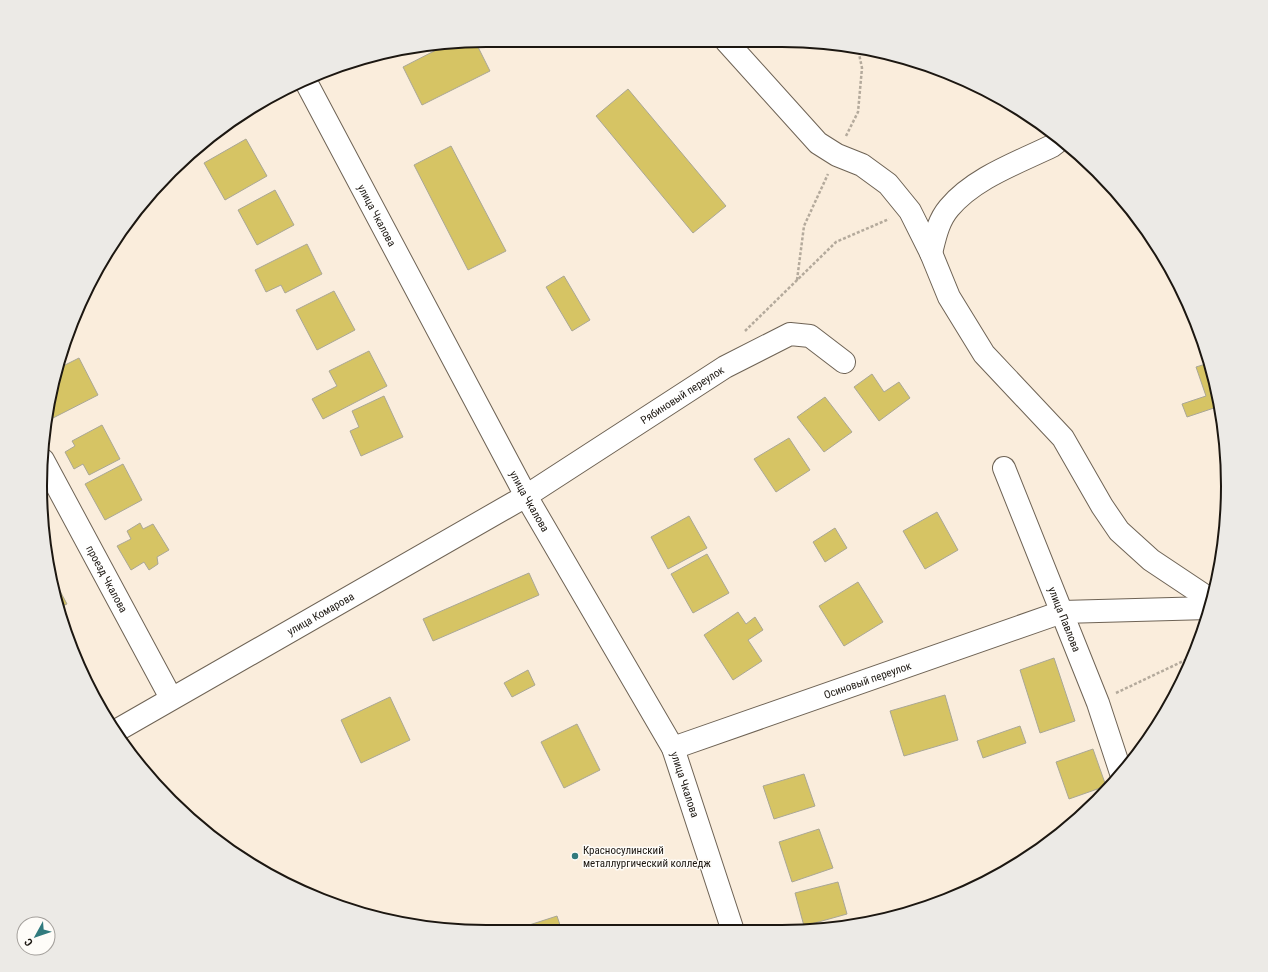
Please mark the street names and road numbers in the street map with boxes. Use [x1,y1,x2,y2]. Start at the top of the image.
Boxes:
street label: улица Чкалова [355,182,398,249]
street label: Рябиновый переулок [638,363,727,427]
street label: улица Чкалова [507,468,552,534]
street label: проезд Чкалова [83,543,130,615]
street label: улица Павлова [1045,585,1083,654]
street label: улица Комарова [285,590,357,638]
street label: Осиновый переулок [822,659,914,702]
street label: улица Чкалова [668,750,701,819]

